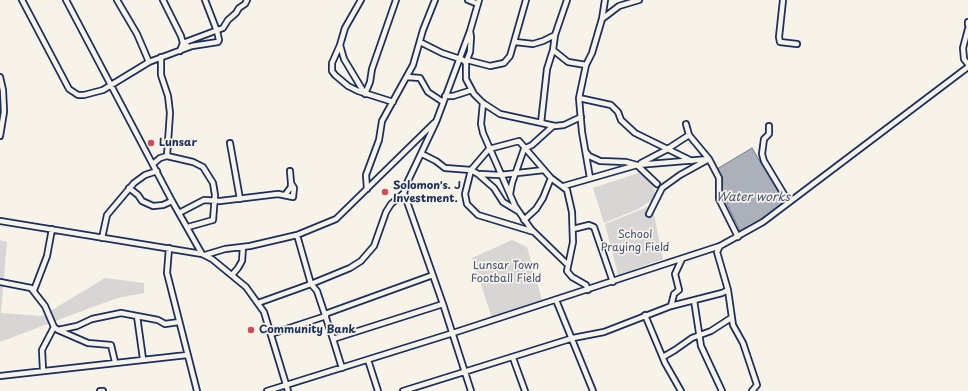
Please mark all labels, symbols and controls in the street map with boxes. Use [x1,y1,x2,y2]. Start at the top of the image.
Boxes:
place label: Lunsar [159,136,197,150]
marker: Lunsar [146,138,156,148]
place label: Solomon's. J Investment. [393,179,461,205]
marker: Solomon's. J Investment. [380,187,390,197]
water label: Water works [716,191,790,205]
park label: School Praying Field [601,228,669,254]
park label: Lunsar Town Football Field [471,259,541,285]
place label: Community Bank [259,323,356,337]
marker: Community Bank [246,325,256,335]

